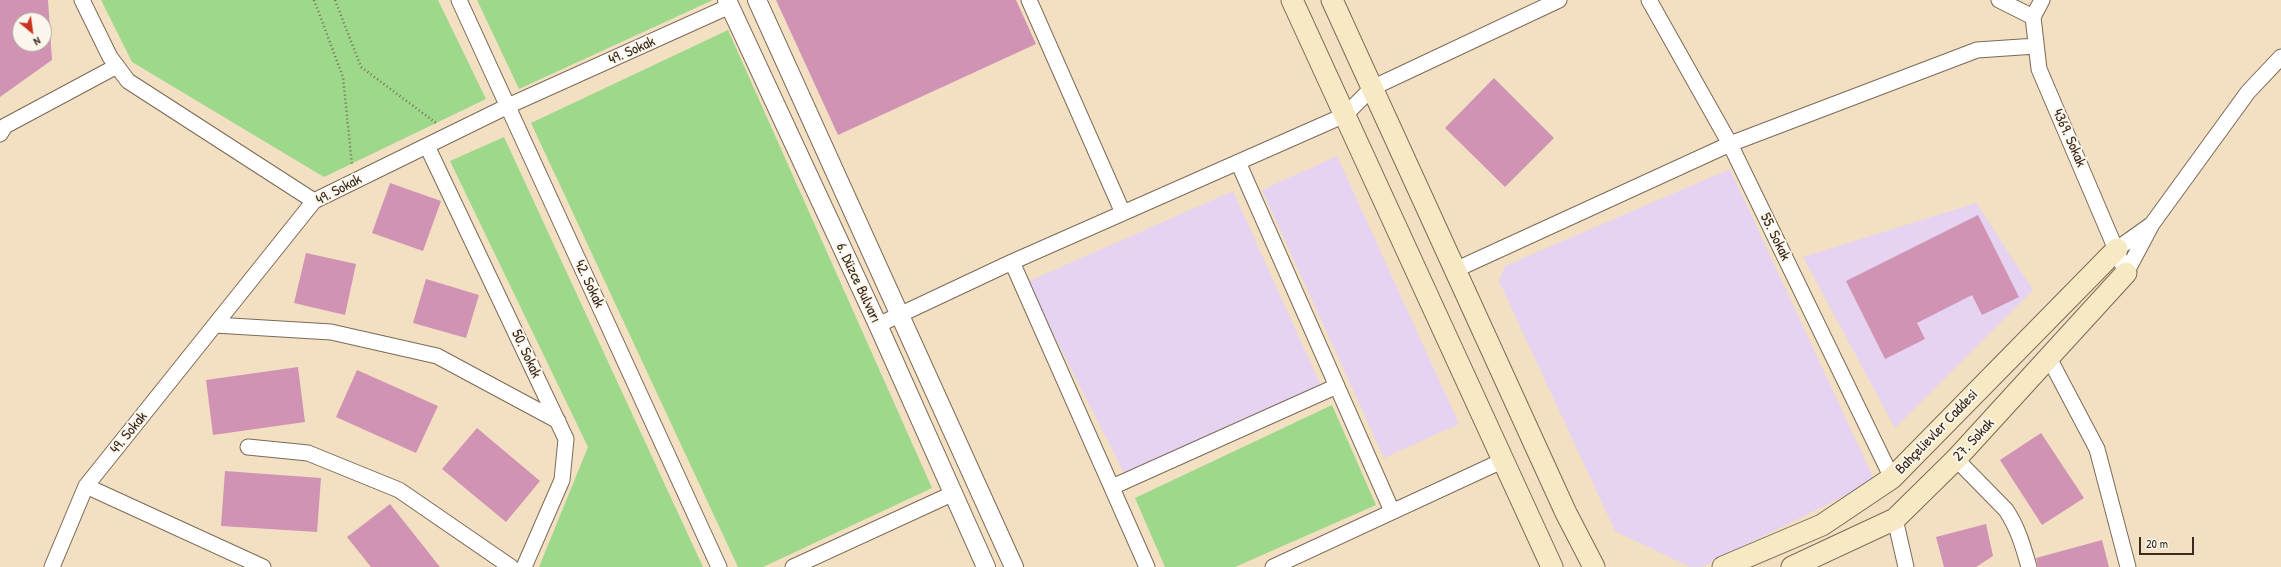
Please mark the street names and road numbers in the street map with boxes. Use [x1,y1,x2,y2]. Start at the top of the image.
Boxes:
street label: 49. Sokak [606,33,658,69]
street label: 4369. Sokak [2048,106,2090,170]
street label: 49. Sokak [313,171,365,209]
street label: 55. Sokak [1756,210,1794,264]
street label: 6. Düzce Bulvarı [832,240,884,326]
street label: 42. Sokak [570,257,608,311]
street label: 50. Sokak [507,327,545,381]
street label: Bahçelievler Caddesi [1892,386,1982,478]
street label: 49. Sokak [107,408,151,458]
street label: 27. Sokak [1950,415,1998,465]

